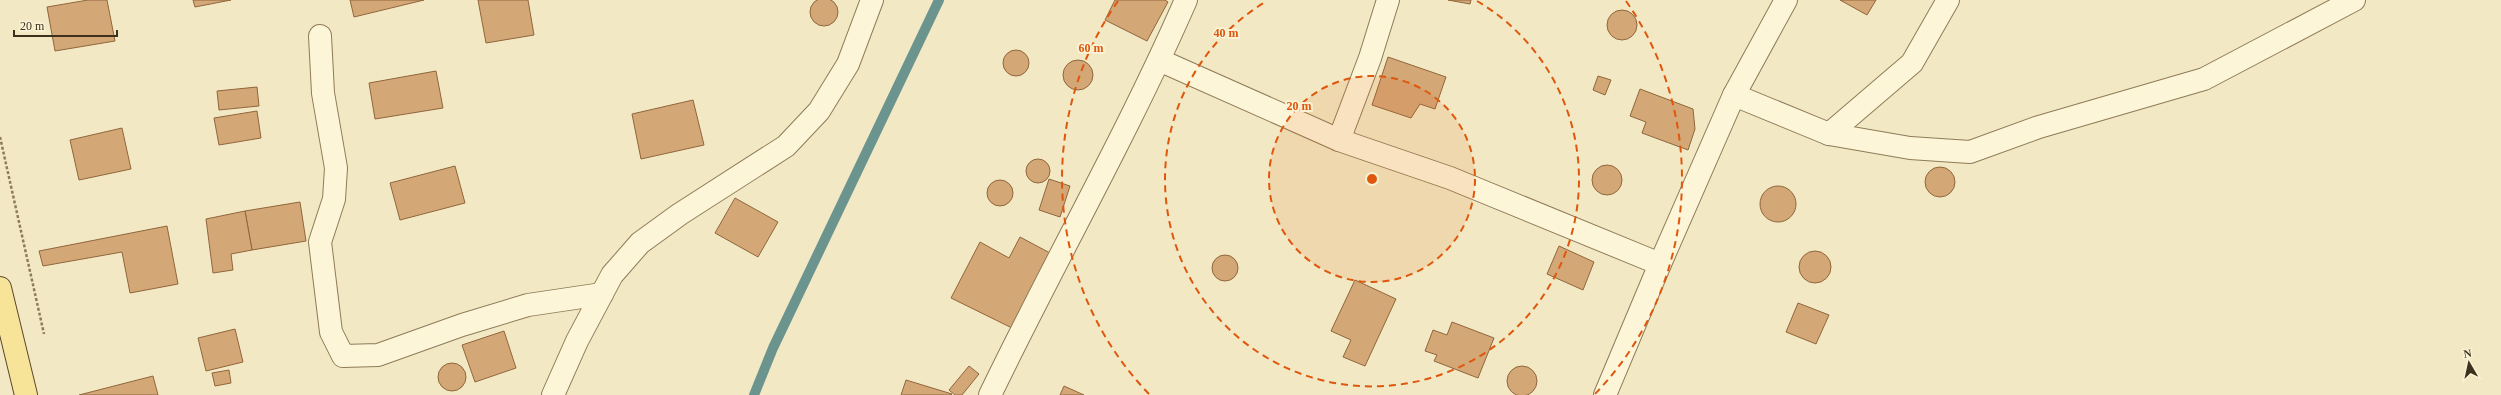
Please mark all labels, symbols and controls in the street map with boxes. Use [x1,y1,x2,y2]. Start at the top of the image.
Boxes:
scale bar [14,12,117,38]
text: 20 m [20,19,45,33]
text: 40 m [1214,26,1239,40]
text: 60 m [1079,41,1104,55]
text: 20 m [1287,99,1312,113]
centre of rings [1365,172,1379,186]
north arrow [2449,343,2489,383]
text: N [2463,347,2472,360]

